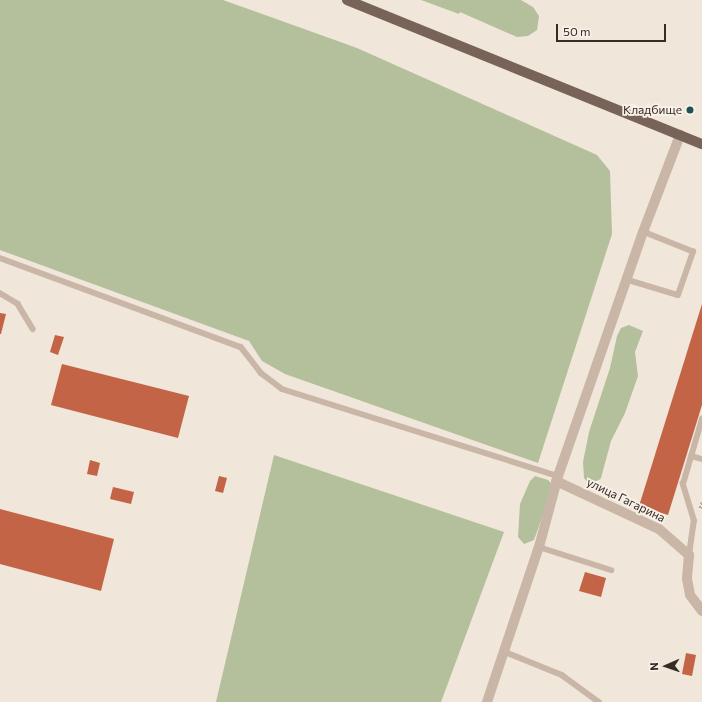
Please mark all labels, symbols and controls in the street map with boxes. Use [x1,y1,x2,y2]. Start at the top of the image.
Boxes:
scale bar [558,16,668,42]
text: 50 m [563,24,591,38]
place label: Кладбище [623,103,682,117]
marker: Кладбище [685,105,695,115]
street label: улица Гагарина [584,475,668,525]
north arrow [646,646,686,686]
text: N [647,662,660,671]

